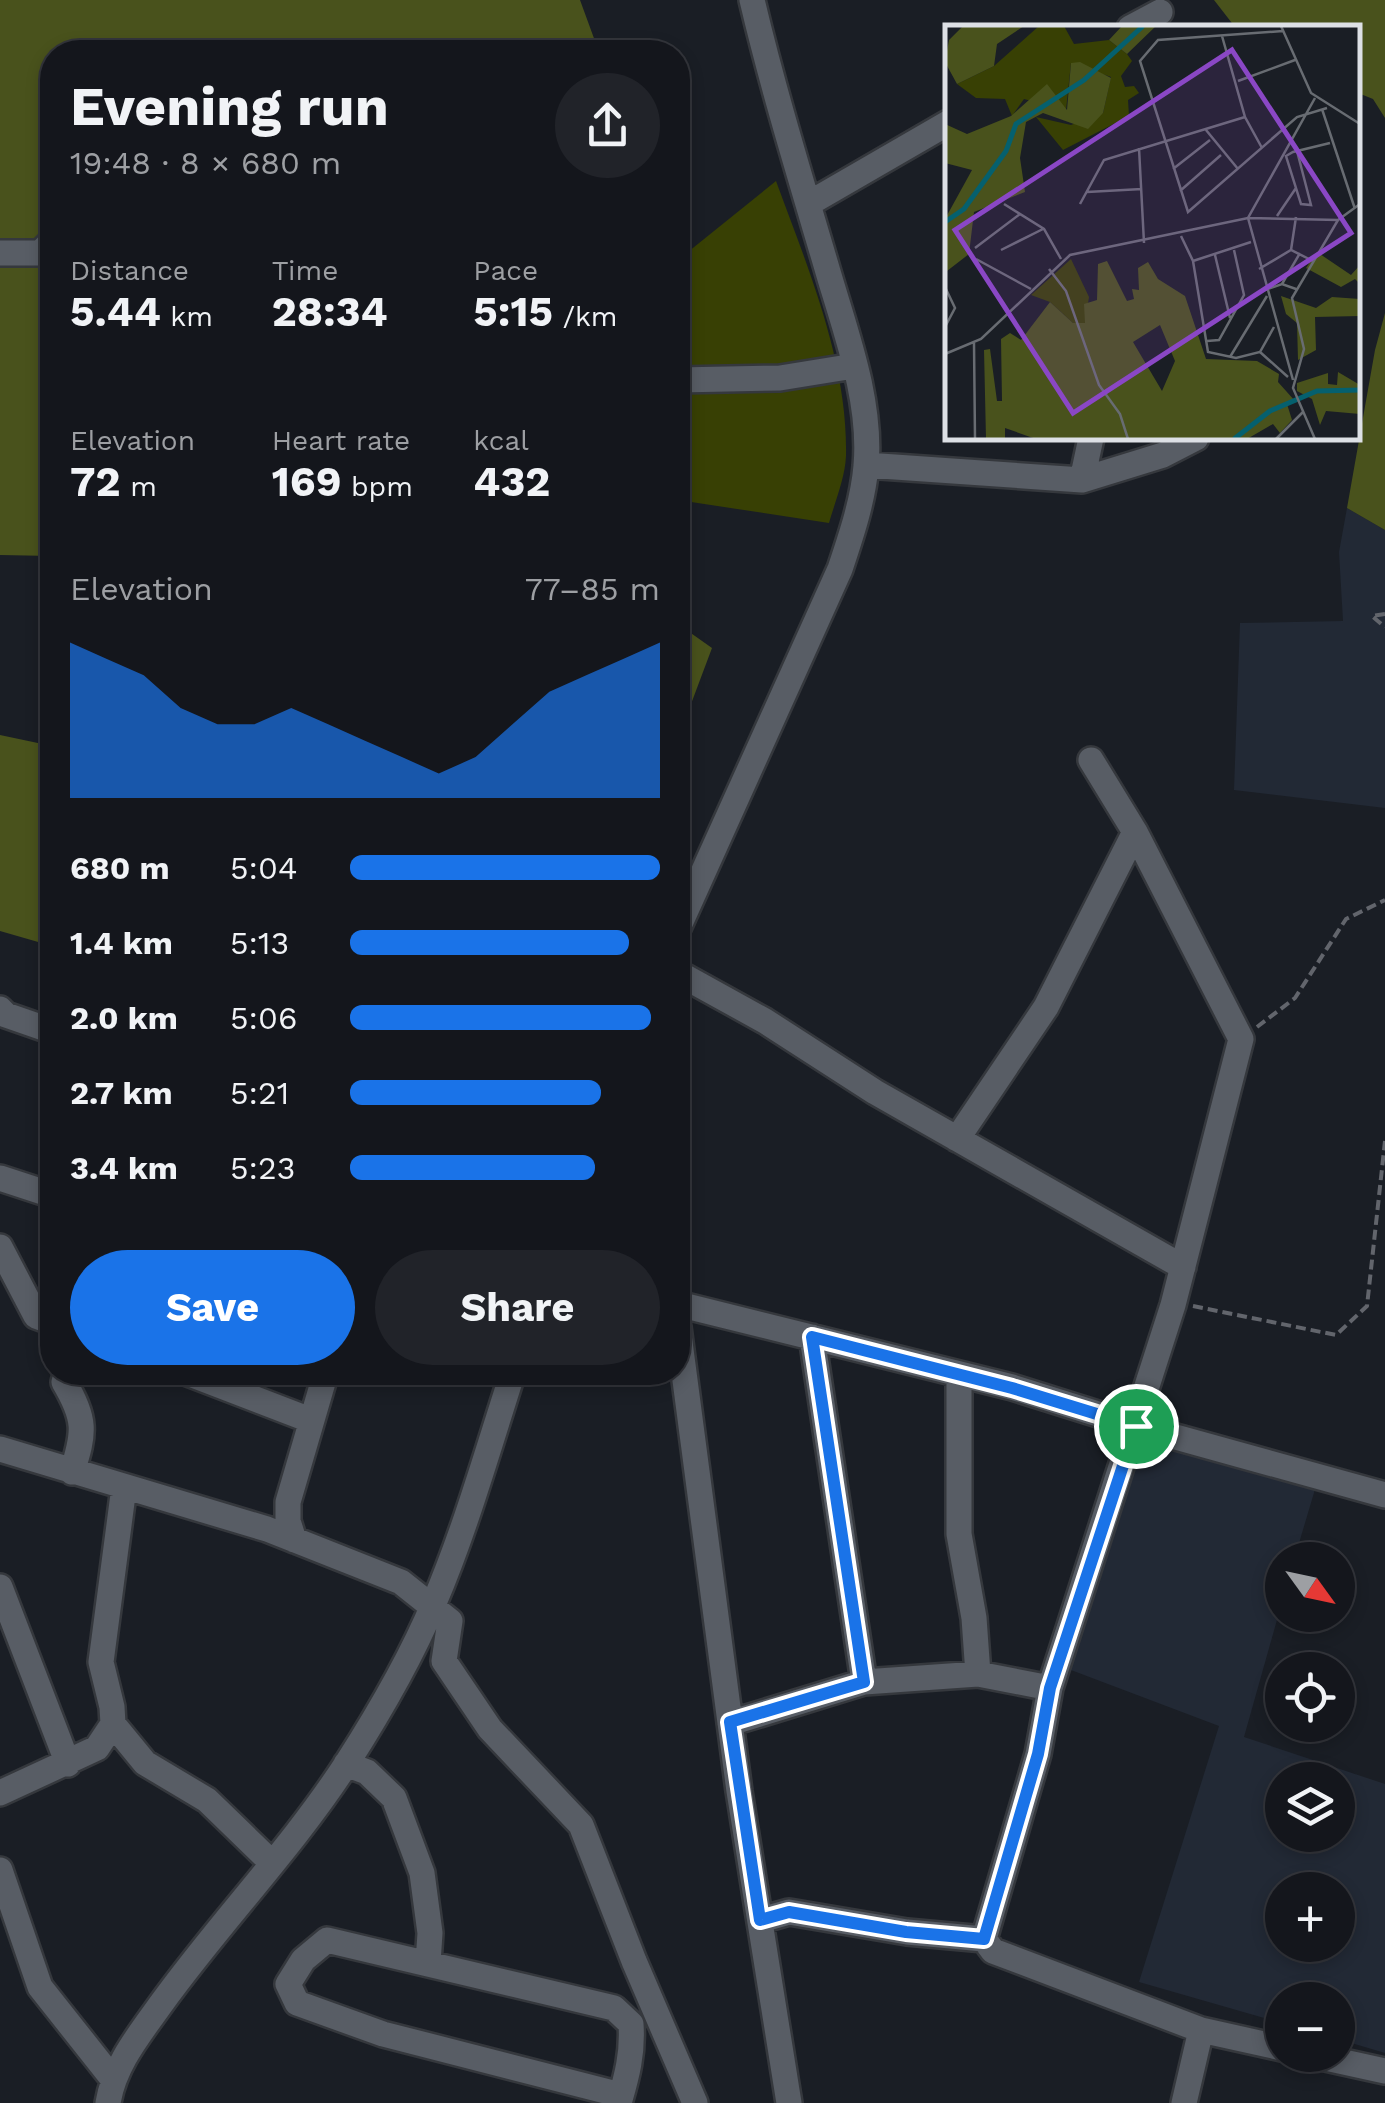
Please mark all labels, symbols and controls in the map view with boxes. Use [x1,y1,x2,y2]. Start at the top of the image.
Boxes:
inset map [945,25,1360,440]
button: share [555,73,660,178]
text: Evening run [70,74,389,138]
text: 19:48 · 8 × 680 m [70,144,341,182]
text: Distance [70,254,189,287]
text: Time [272,254,338,287]
text: Pace [473,254,538,287]
text: 5.44 [70,287,161,336]
text: 28:34 [272,287,388,336]
text: 5:15 [473,287,553,336]
text: km [161,300,213,333]
text: /km [553,300,617,333]
text: Elevation [70,424,195,457]
text: Heart rate [272,424,410,457]
text: kcal [473,424,529,457]
text: 72 [70,457,121,506]
text: 169 [272,457,342,506]
text: 432 [473,457,550,506]
text: m [121,470,157,503]
text: bpm [342,470,413,503]
text: Elevation [70,570,213,608]
text: 77–85 m [525,570,660,608]
text: 680 m [70,849,170,887]
text: 5:04 [230,849,298,887]
text: 1.4 km [70,924,173,962]
text: 5:13 [230,924,289,962]
text: 2.0 km [70,999,178,1037]
text: 5:06 [230,999,297,1037]
text: 2.7 km [70,1074,173,1112]
text: 5:21 [230,1074,289,1112]
text: 3.4 km [70,1149,178,1187]
text: 5:23 [230,1149,295,1187]
button: Save [70,1250,355,1365]
button: Share [375,1250,660,1365]
pin [1094,1384,1179,1469]
icon: arrive [1109,1399,1164,1454]
north arrow [1265,1542,1355,1632]
map controls [1265,1542,1355,2072]
button: locate [1265,1652,1355,1742]
button: layers [1265,1762,1355,1852]
button: + [1265,1872,1355,1962]
button: − [1265,1982,1355,2072]

